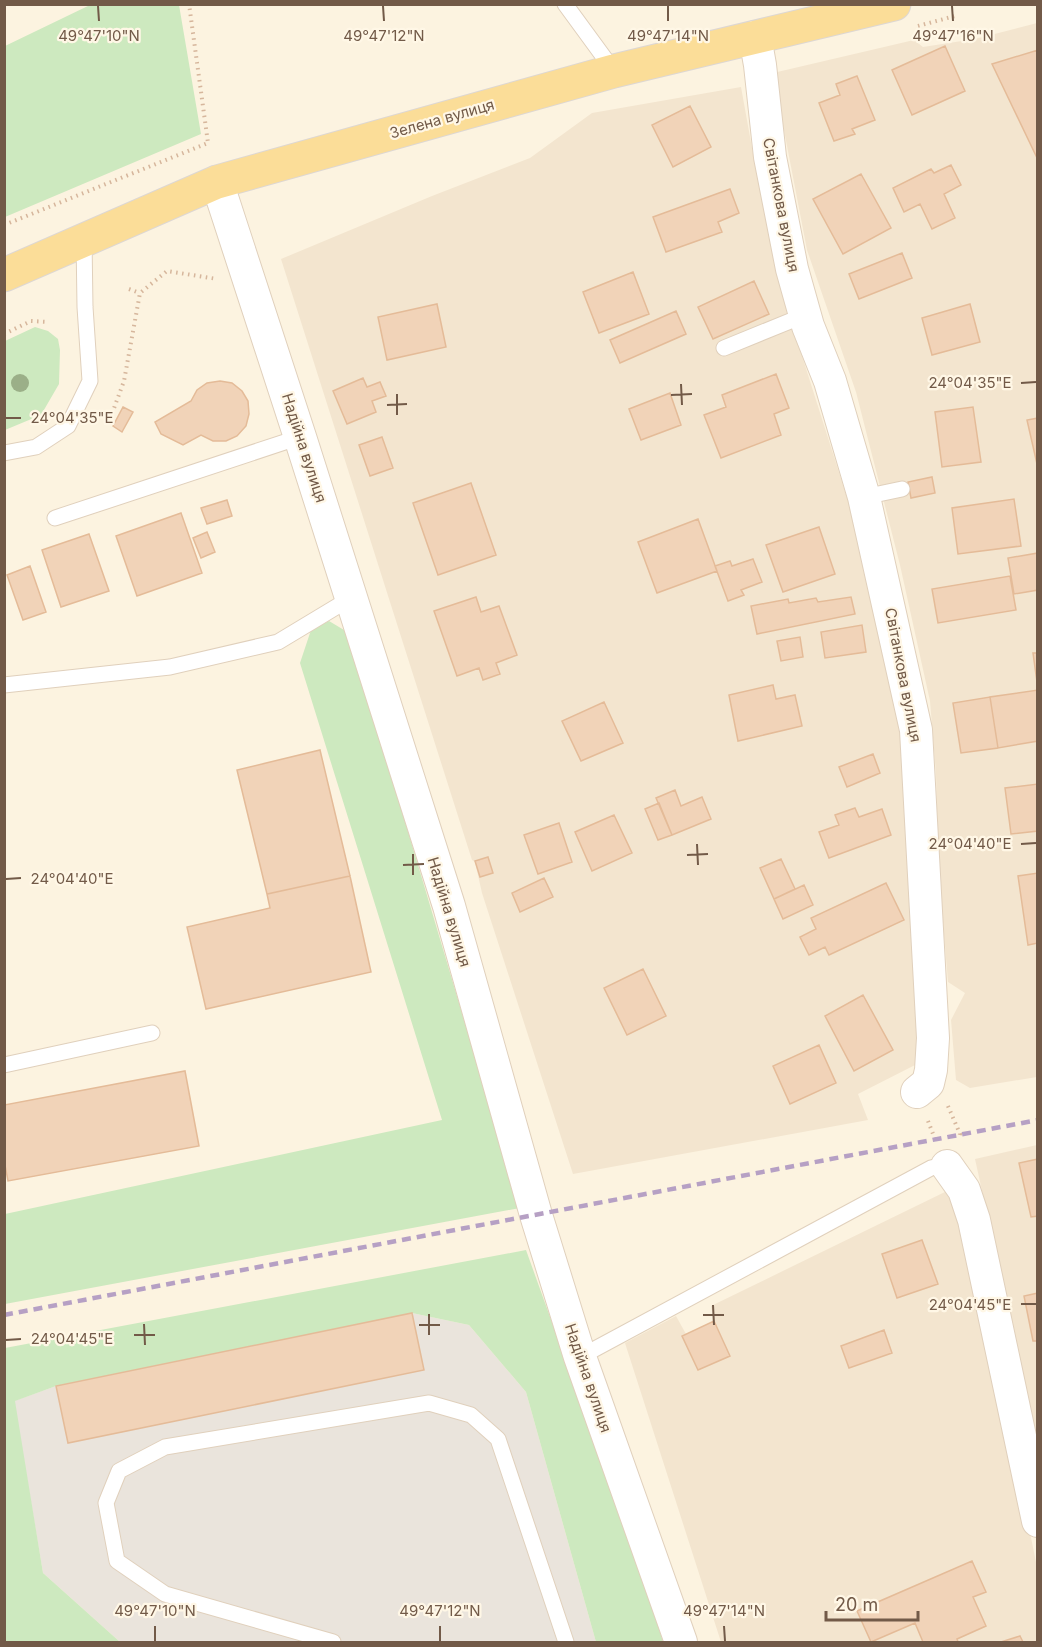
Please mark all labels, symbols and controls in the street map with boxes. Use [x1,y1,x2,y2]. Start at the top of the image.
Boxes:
text: 49°47'10"N [58,26,140,45]
text: 49°47'12"N [343,26,425,45]
text: 49°47'14"N [627,26,709,45]
text: 49°47'16"N [912,26,994,45]
street label: Зелена вулиця [387,95,496,143]
street label: Світанкова вулиця [759,136,804,274]
text: 24°04'35"E [928,373,1012,392]
street label: Надійна вулиця [278,391,331,505]
text: 24°04'35"E [30,408,114,427]
street label: Світанкова вулиця [881,606,926,744]
text: 24°04'40"E [928,834,1012,853]
street label: Надійна вулиця [424,855,475,969]
text: 24°04'40"E [30,869,114,888]
text: 24°04'45"E [929,1295,1011,1314]
street label: Надійна вулиця [561,1321,616,1435]
text: 24°04'45"E [31,1329,113,1348]
scale bar [826,1584,918,1622]
text: 20 m [835,1594,878,1615]
text: 49°47'10"N [114,1601,196,1620]
text: 49°47'12"N [399,1601,481,1620]
text: 49°47'14"N [683,1601,765,1620]

